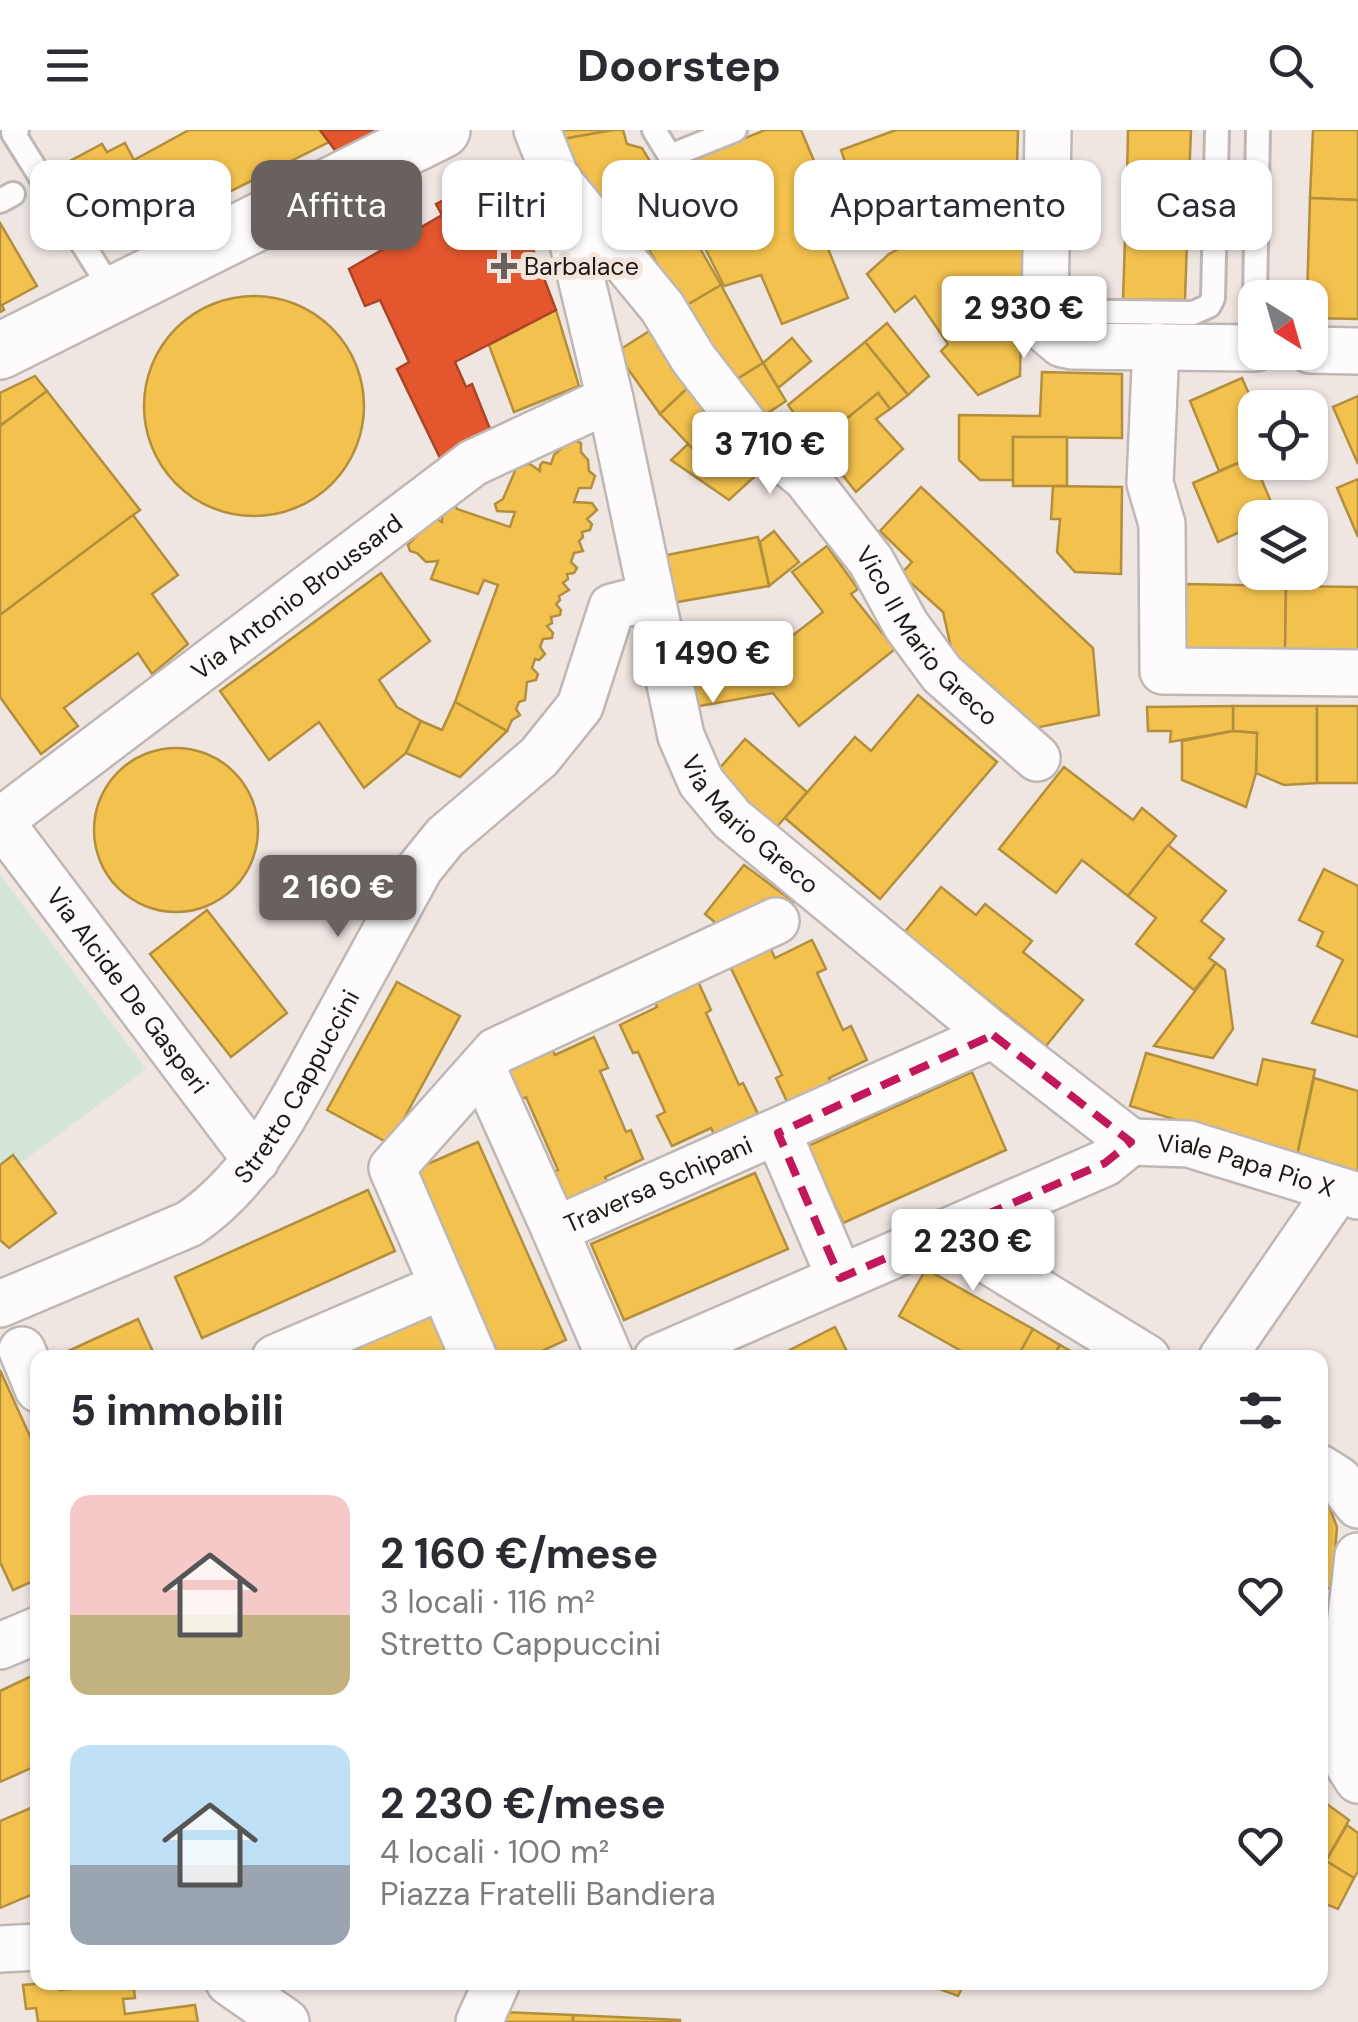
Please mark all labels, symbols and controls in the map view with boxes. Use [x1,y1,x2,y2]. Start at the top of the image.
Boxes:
text: Doorstep [577,36,781,95]
icon: menu [40,38,95,93]
icon: search [1263,38,1318,93]
chip: Compra [30,160,231,250]
chip: Affitta [251,160,422,250]
chip: Filtri [442,160,582,250]
chip: Nuovo [602,160,774,250]
chip: Appartamento [794,160,1101,250]
chip: Casa [1121,160,1272,250]
place label: Barbalace [524,250,639,283]
marker: Barbalace [493,255,515,277]
pin: 2 930 € [932,276,1116,361]
north arrow [1238,280,1328,370]
map controls [1238,280,1328,590]
text: 2 930 € [964,287,1084,329]
button: locate [1238,390,1328,480]
pin: 3 710 € [678,412,862,497]
text: 3 710 € [714,423,826,465]
button: layers [1238,500,1328,590]
street label: Via Antonio Broussard [185,506,409,687]
street label: Vico II Mario Greco [848,539,1005,733]
pin: 1 490 € [621,621,805,706]
text: 1 490 € [655,632,771,674]
street label: Via Mario Greco [674,749,826,901]
pin: 2 160 € [246,855,430,940]
text: 2 160 € [281,866,395,908]
street label: Via Alcide De Gasperi [39,881,216,1100]
street label: Stretto Cappuccini [227,984,367,1191]
street label: Viale Papa Pio X [1157,1127,1339,1205]
street label: Traversa Schipani [559,1128,757,1241]
pin: 2 230 € [881,1209,1065,1294]
text: 2 230 € [913,1220,1033,1262]
text: 5 immobili [70,1383,284,1438]
icon: filters [1233,1383,1288,1438]
text: 2 160 €/mese [380,1526,658,1581]
icon: home [150,1535,270,1655]
icon: heart [1233,1568,1288,1623]
text: 3 locali · 116 m² [380,1581,595,1623]
text: Stretto Cappuccini [380,1623,661,1665]
text: 2 230 €/mese [380,1776,666,1831]
icon: home [150,1785,270,1905]
icon: heart [1233,1818,1288,1873]
text: 4 locali · 100 m² [380,1831,609,1873]
text: Piazza Fratelli Bandiera [380,1873,716,1915]

